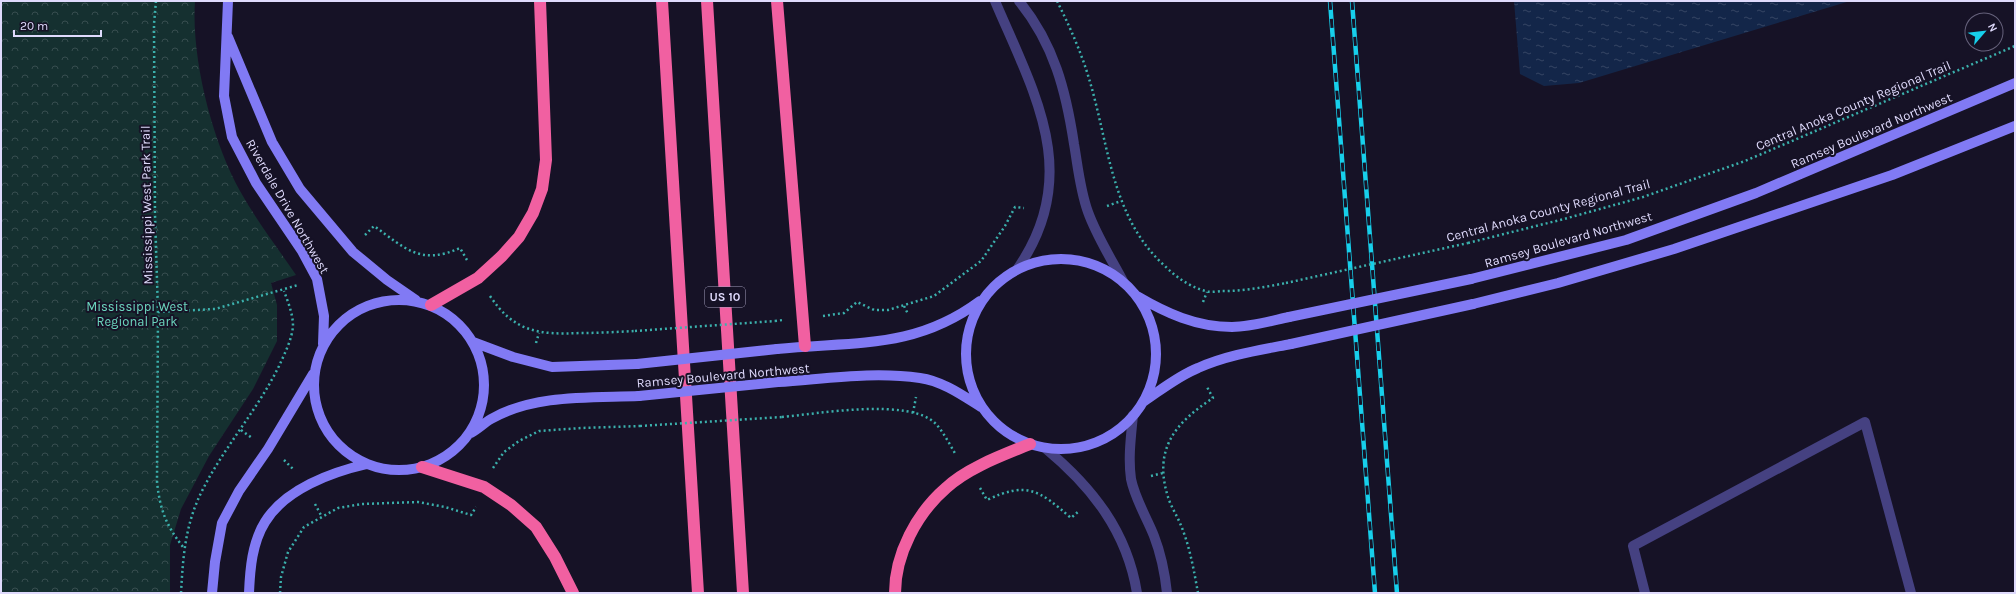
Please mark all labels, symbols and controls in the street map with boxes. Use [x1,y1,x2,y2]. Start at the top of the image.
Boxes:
scale bar [14,12,101,38]
north arrow [1964,12,2004,52]
text: 20 m [20,19,48,33]
text: N [1985,21,2000,34]
street label: Central Anoka County Regional Trail [1753,57,1953,153]
street label: Ramsey Boulevard Northwest [1788,90,1954,171]
street label: Mississippi West Park Trail [138,125,155,285]
street label: Riverdale Drive Northwest [243,136,332,276]
street label: Central Anoka County Regional Trail [1445,176,1652,245]
street label: Ramsey Boulevard Northwest [1483,208,1654,271]
road number: US 10 [705,287,745,307]
park label: Mississippi West Regional Park [86,299,188,329]
street label: Ramsey Boulevard Northwest [636,360,810,391]

